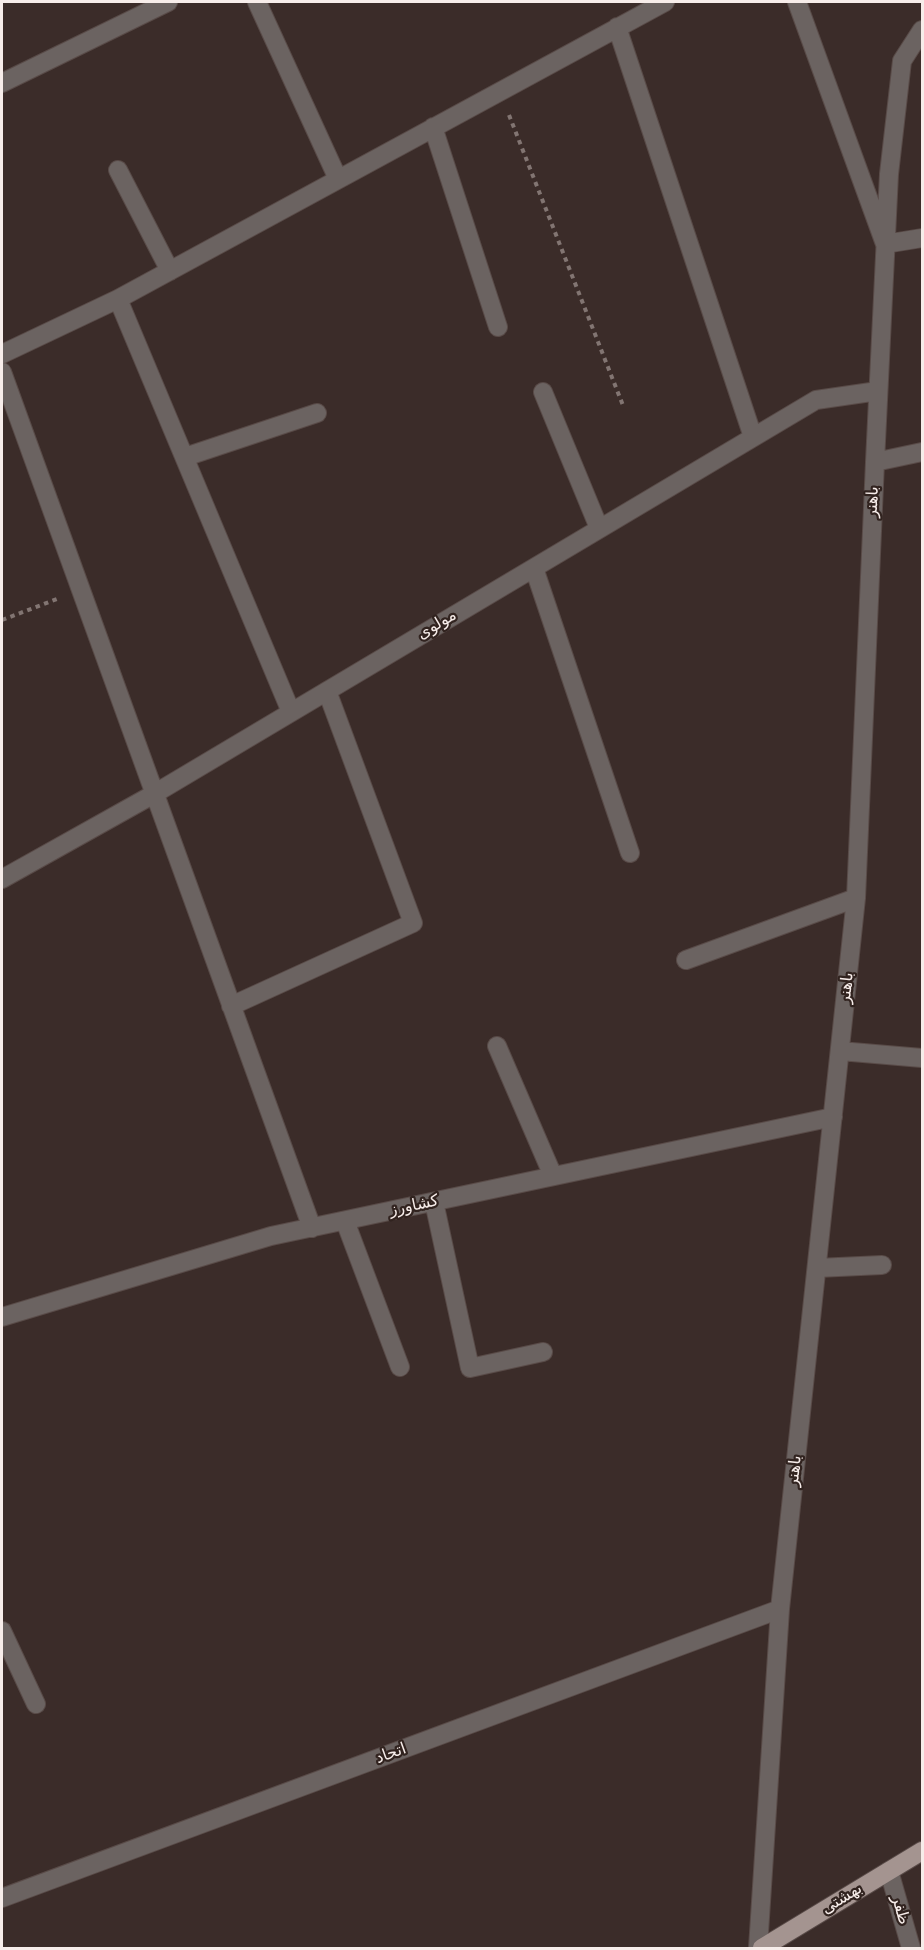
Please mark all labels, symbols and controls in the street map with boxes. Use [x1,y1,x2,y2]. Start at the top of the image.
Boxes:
street label: باهنر [863,486,883,518]
street label: مولوی [414,606,460,644]
street label: باهنر [836,971,858,1005]
street label: کشاورز [388,1191,440,1221]
street label: باهنر [784,1454,806,1488]
street label: اتحاد [373,1740,409,1768]
street label: بهشتی [818,1879,866,1919]
street label: ظفر [887,1893,913,1927]

